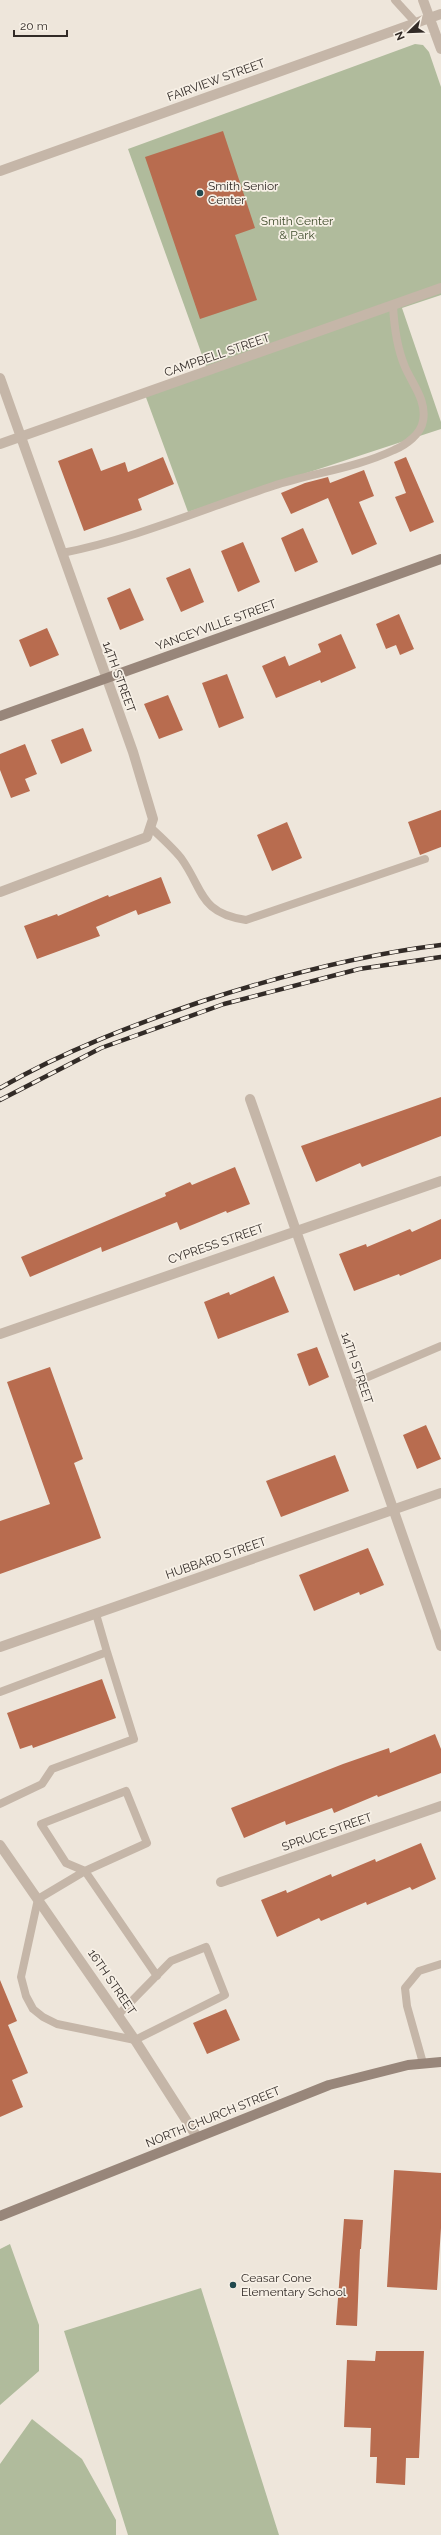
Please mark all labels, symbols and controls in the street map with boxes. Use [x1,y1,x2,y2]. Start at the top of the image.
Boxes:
scale bar [14,12,67,38]
north arrow [389,12,429,52]
text: 20 m [20,19,48,33]
text: N [393,29,408,42]
street label: FAIRVIEW STREET [165,56,267,104]
place label: Smith Senior Center [208,179,279,207]
marker: Smith Senior Center [195,188,205,198]
park label: Smith Center & Park [261,214,334,242]
street label: CAMPBELL STREET [162,330,272,380]
street label: YANCEYVILLE STREET [154,596,279,653]
street label: 14TH STREET [100,640,139,715]
street label: CYPRESS STREET [166,1221,266,1267]
street label: 14TH STREET [338,1330,376,1406]
street label: HUBBARD STREET [164,1534,269,1582]
street label: SPRUCE STREET [280,1810,375,1854]
street label: 16TH STREET [85,1947,139,2018]
street label: NORTH CHURCH STREET [144,2083,283,2150]
place label: Ceasar Cone Elementary School [241,2271,347,2299]
marker: Ceasar Cone Elementary School [228,2280,238,2290]

